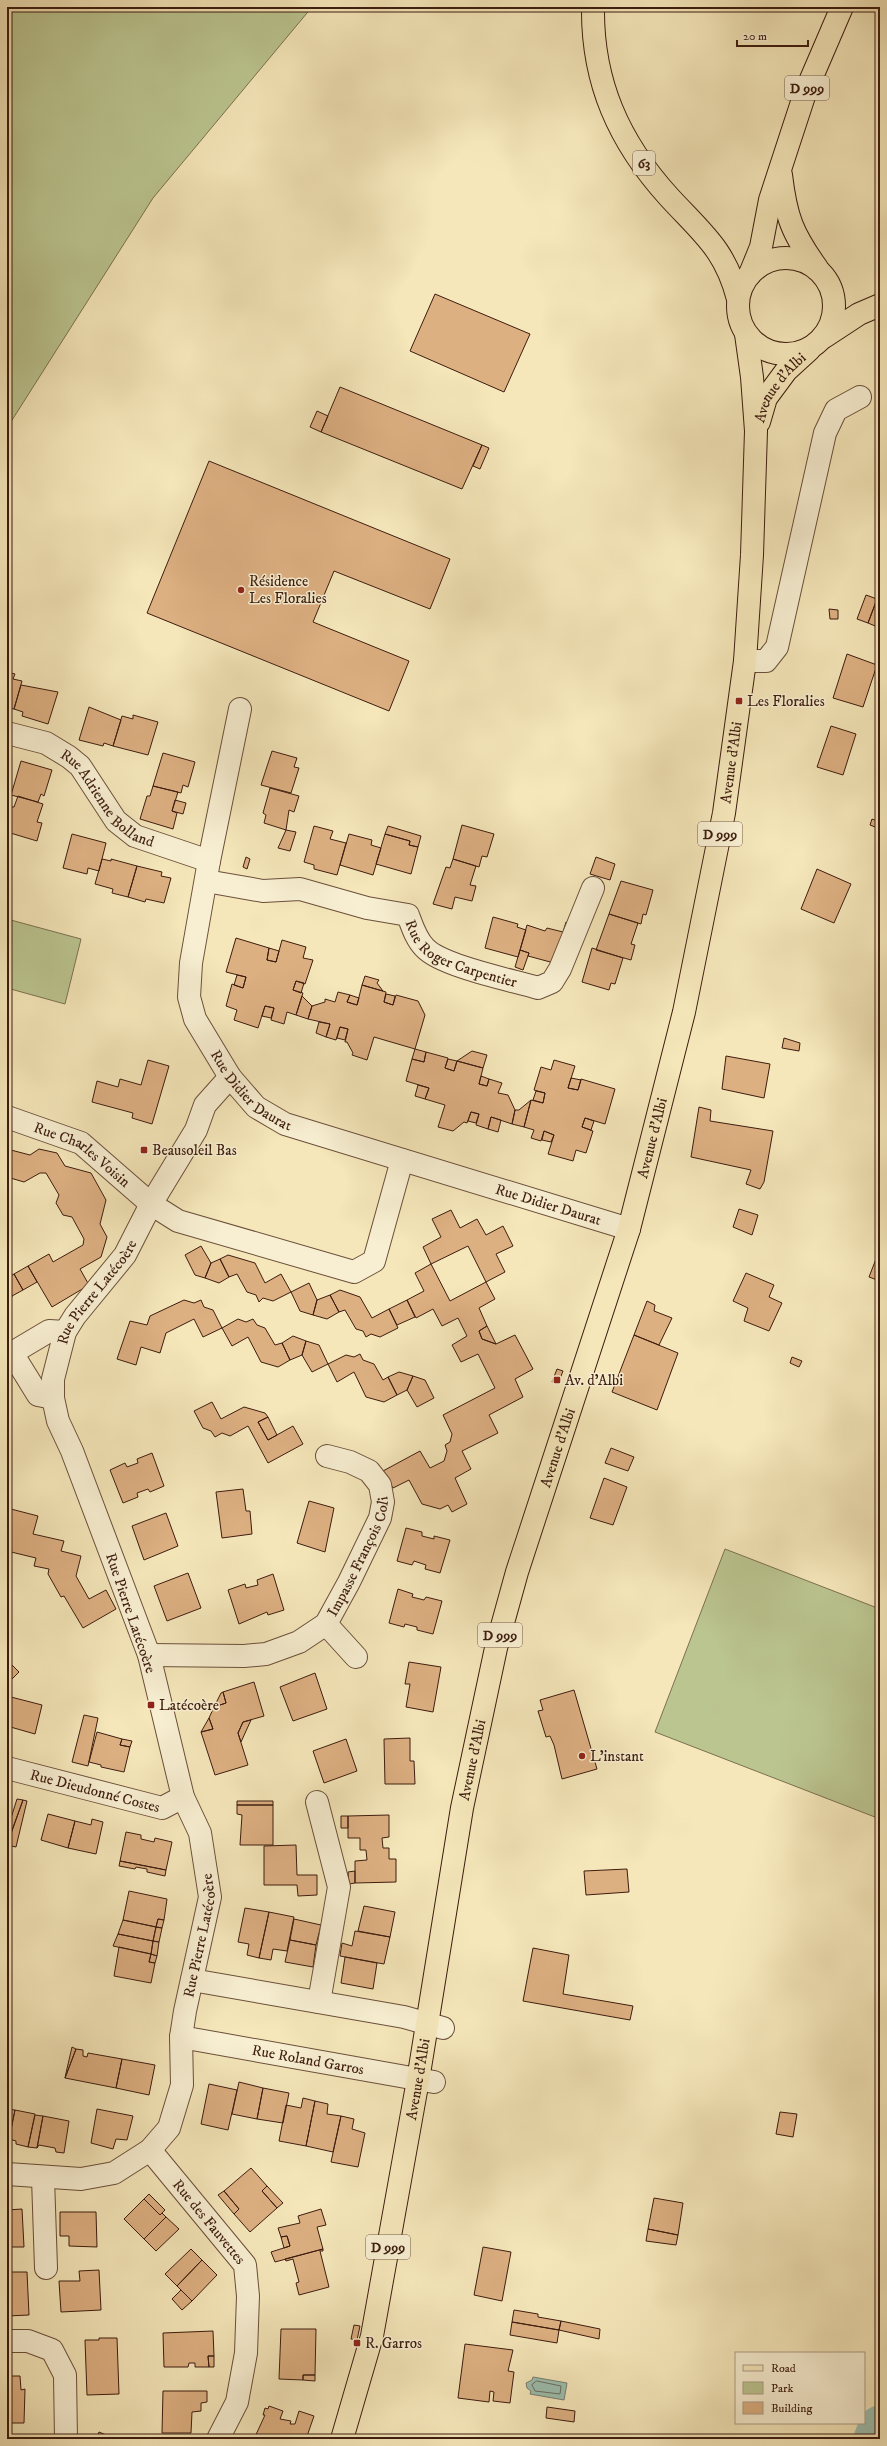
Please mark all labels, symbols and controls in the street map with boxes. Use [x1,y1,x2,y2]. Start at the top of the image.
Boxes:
scale bar [737,22,808,48]
text: 20 m [743,29,767,44]
road number: D 999 [785,76,829,100]
road number: 63 [633,151,655,175]
street label: Avenue d'Albi [750,348,810,425]
place label: Résidence Les Floralies [249,572,327,608]
marker: Résidence Les Floralies [236,585,246,595]
place label: Les Floralies [747,692,825,711]
marker: Les Floralies [734,696,744,706]
street label: Avenue d'Albi [716,720,747,805]
street label: Rue Adrienne Bolland [57,745,157,852]
road number: D 999 [698,822,742,846]
street label: Rue Roger Carpentier [400,917,519,992]
street label: Rue Didier Daurat [206,1047,294,1135]
street label: Avenue d'Albi [633,1096,672,1180]
street label: Rue Charles Voisin [31,1118,134,1192]
place label: Beausoleil Bas [152,1141,237,1160]
marker: Beausoleil Bas [139,1145,149,1155]
street label: Rue Didier Daurat [493,1180,604,1230]
street label: Rue Pierre Latécoère [53,1237,141,1346]
place label: Av. d'Albi [565,1371,623,1390]
marker: Av. d'Albi [552,1375,562,1385]
street label: Avenue d'Albi [536,1406,580,1490]
street label: Impasse François Coli [323,1495,393,1620]
street label: Rue Pierre Latécoère [101,1551,160,1676]
road number: D 999 [478,1623,522,1647]
place label: Latécoère [159,1696,219,1715]
marker: Latécoère [146,1700,156,1710]
street label: Avenue d'Albi [455,1718,491,1802]
place label: L'instant [590,1747,644,1766]
marker: L'instant [577,1751,587,1761]
street label: Rue Dieudonné Costes [28,1765,162,1817]
street label: Rue Pierre Latécoère [179,1872,220,1999]
street label: Avenue d'Albi [402,2037,435,2122]
street label: Rue Roland Garros [250,2041,366,2079]
street label: Rue des Fauvettes [168,2176,249,2268]
road number: D 999 [366,2235,410,2259]
place label: R. Garros [365,2334,422,2353]
marker: R. Garros [352,2338,362,2348]
legend [735,2352,865,2424]
text: Road [771,2361,796,2376]
text: Park [771,2381,793,2396]
text: Building [771,2401,812,2416]

